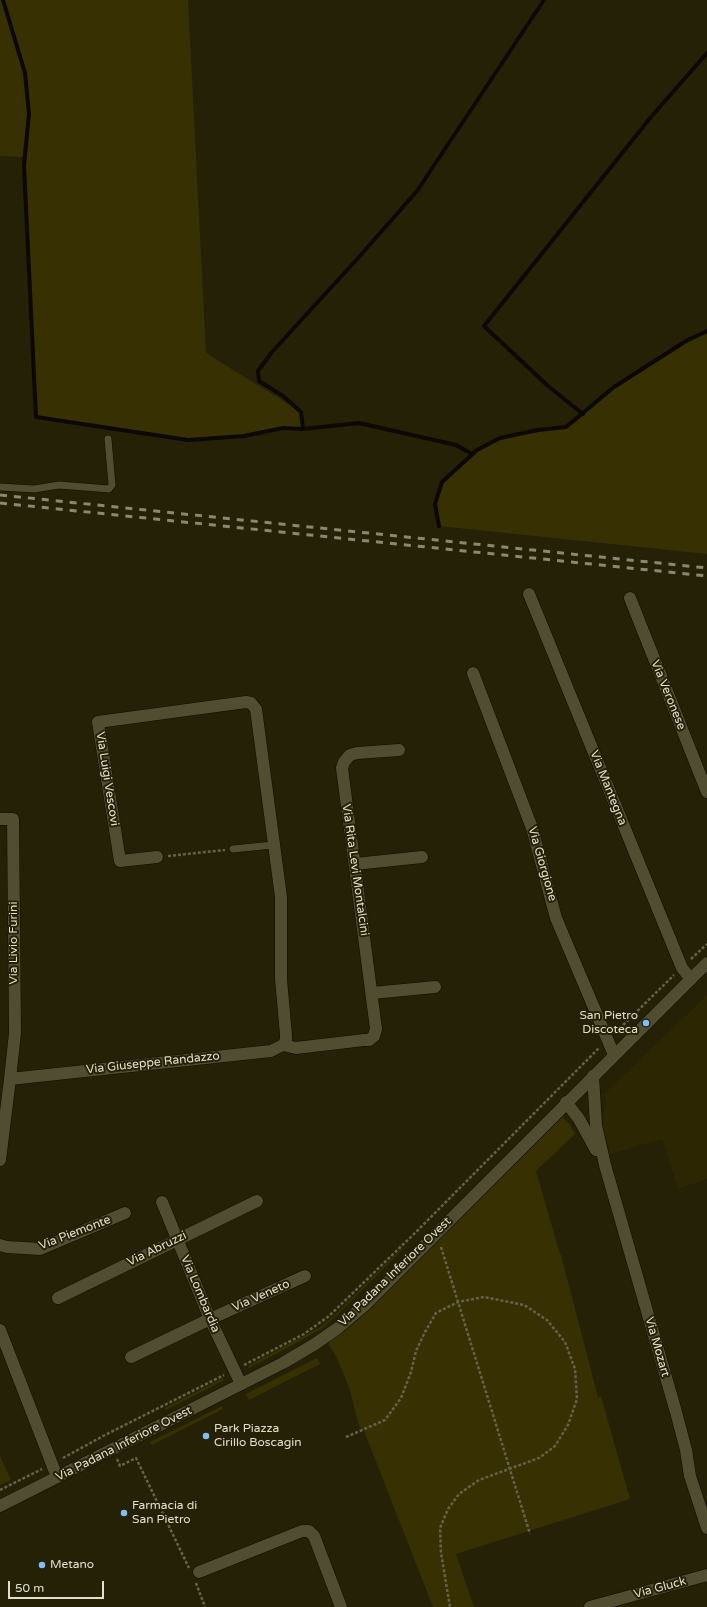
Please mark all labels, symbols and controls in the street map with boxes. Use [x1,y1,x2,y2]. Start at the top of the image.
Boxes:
street label: Via Veronese [647,658,689,732]
street label: Via Luigi Vescovi [92,731,122,827]
street label: Via Mantegna [586,748,630,828]
street label: Via Rita Levi Montalcini [339,803,371,937]
street label: Via Giorgione [524,825,560,903]
street label: Via Livio Furini [7,902,21,984]
place label: San Pietro Discoteca [579,1009,638,1037]
marker: San Pietro Discoteca [641,1018,651,1028]
street label: Via Giuseppe Randazzo [86,1049,220,1077]
street label: Via Piemonte [37,1213,113,1253]
street label: Via Padana Inferiore Ovest [336,1214,454,1330]
street label: Via Abruzzi [125,1228,189,1270]
street label: Via Lombardia [177,1253,223,1335]
street label: Via Veneto [230,1277,292,1315]
street label: Via Mozart [642,1315,672,1379]
street label: Via Padana Inferiore Ovest [54,1403,194,1485]
place label: Park Piazza Cirillo Boscagin [214,1422,302,1450]
marker: Park Piazza Cirillo Boscagin [201,1431,211,1441]
place label: Farmacia di San Pietro [132,1499,197,1527]
marker: Farmacia di San Pietro [119,1508,129,1518]
place label: Metano [50,1558,94,1572]
marker: Metano [37,1560,47,1570]
scale bar [10,1573,106,1599]
street label: Via Gluck [632,1574,688,1602]
text: 50 m [15,1581,44,1595]

